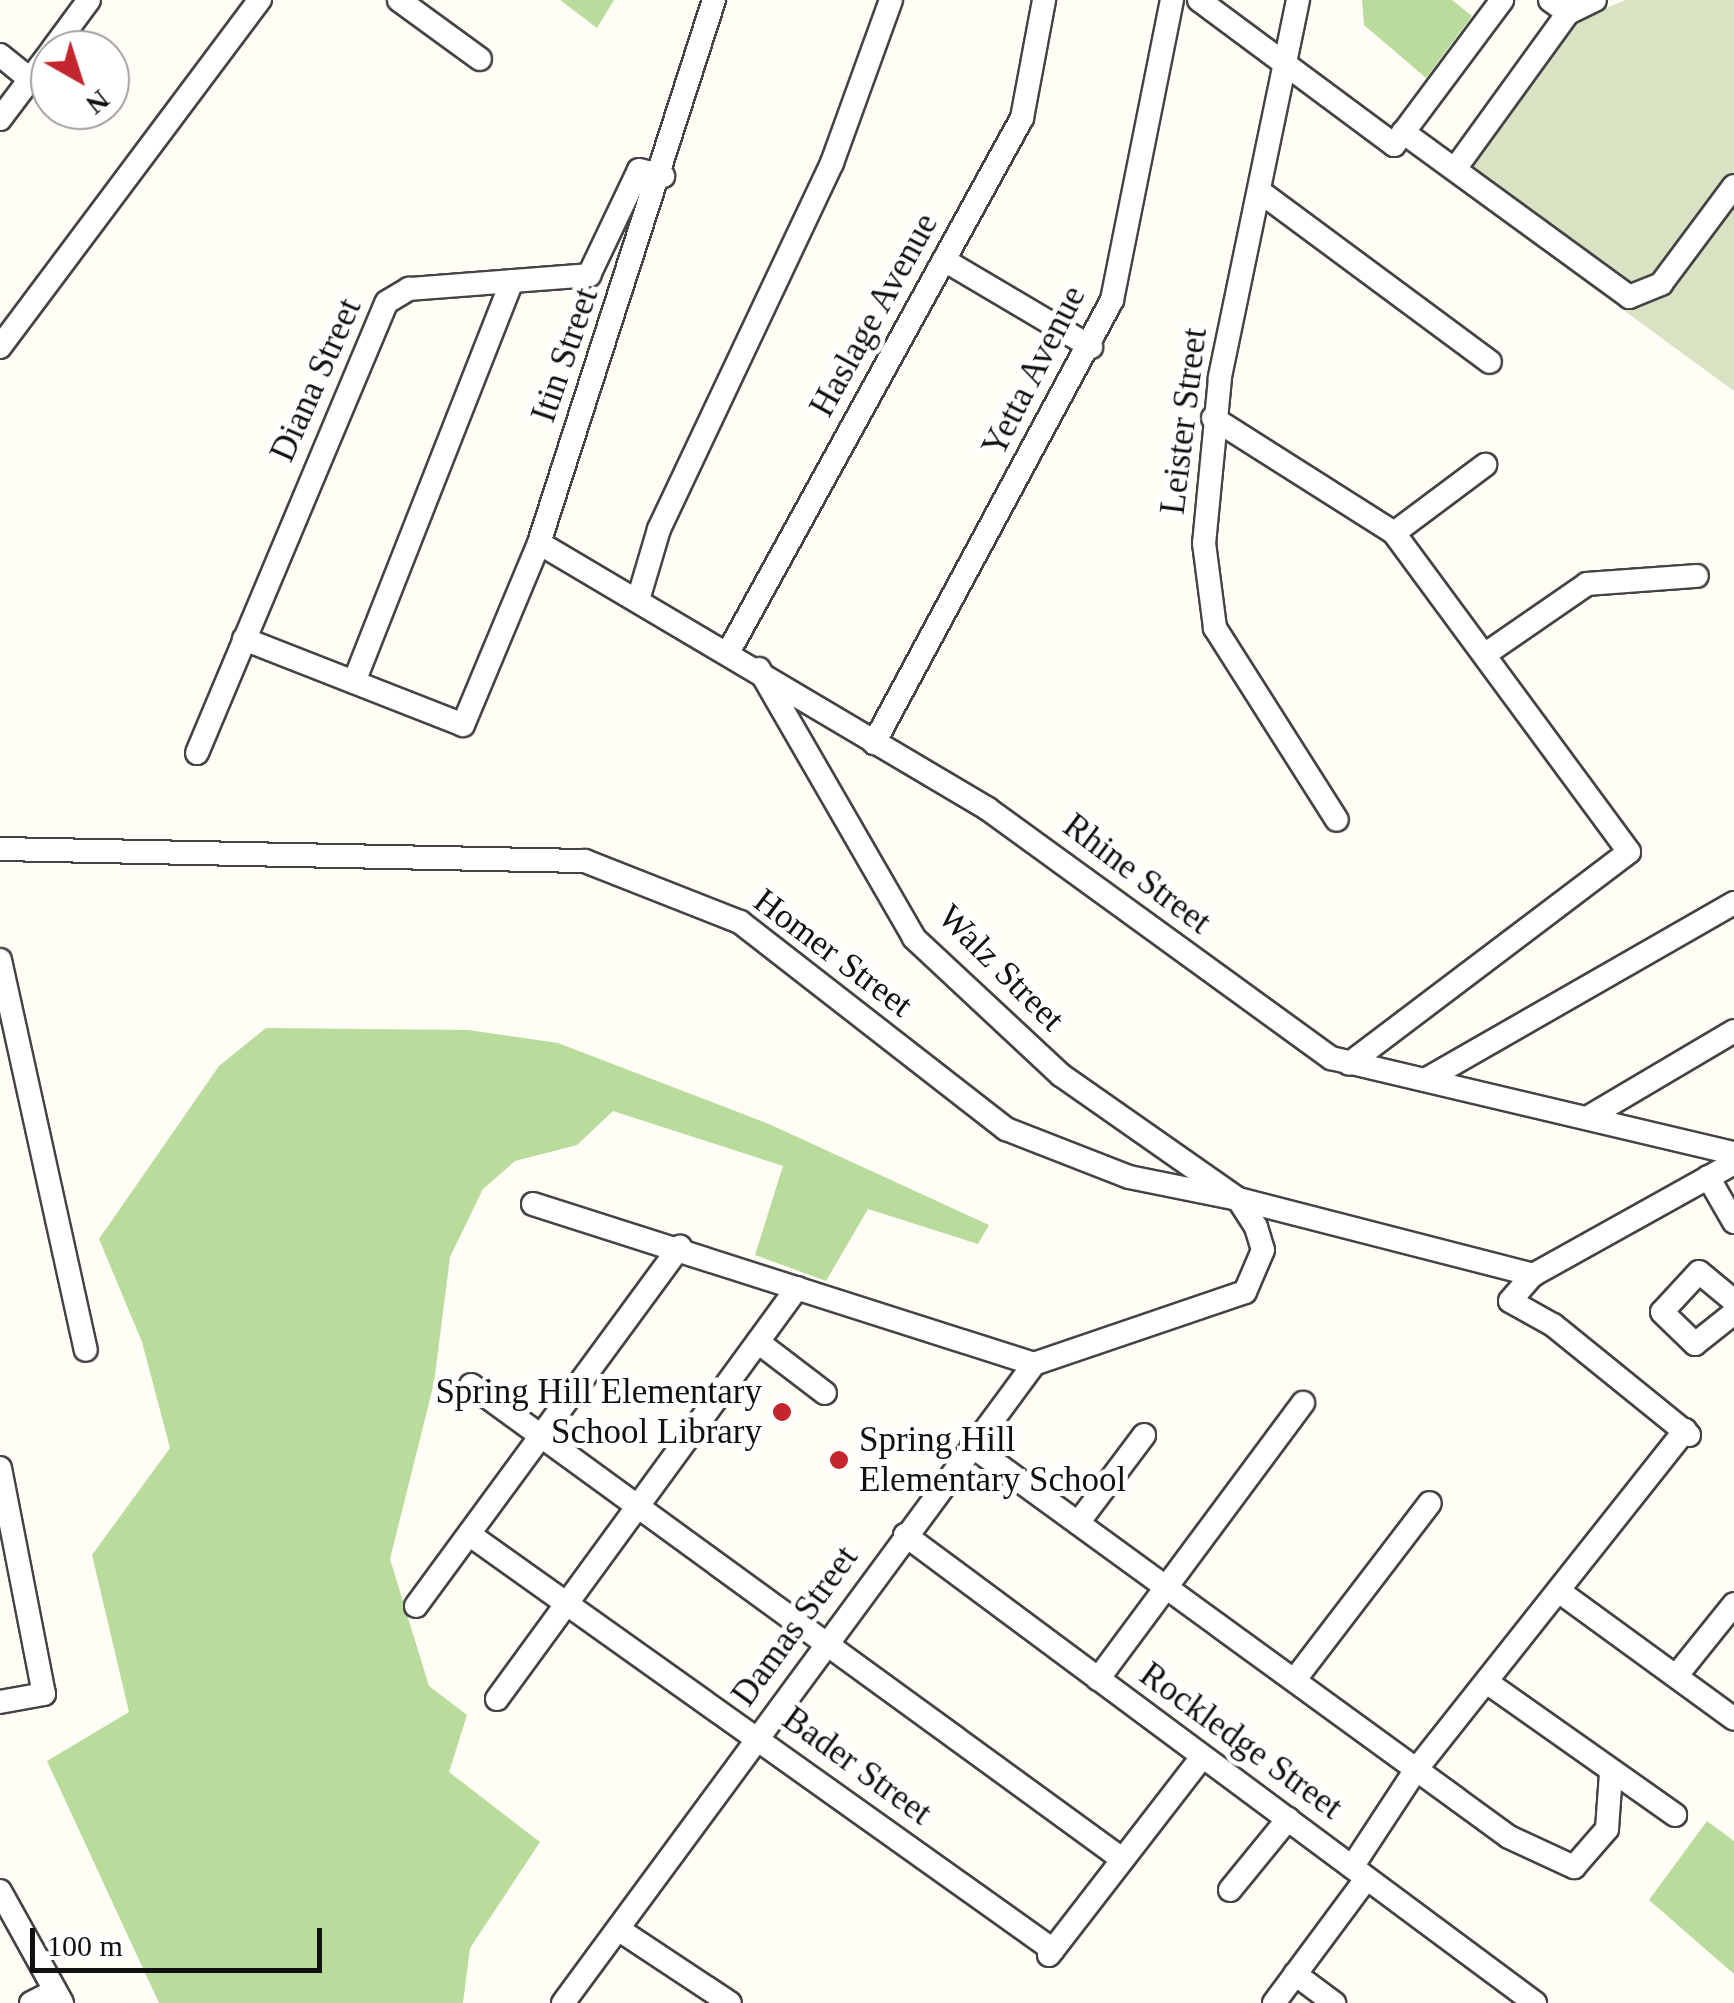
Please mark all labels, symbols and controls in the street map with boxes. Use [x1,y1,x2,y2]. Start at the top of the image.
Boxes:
north arrow [30,30,130,130]
text: N [80,84,116,121]
street label: Haslage Avenue [800,205,948,425]
street label: Yetta Avenue [973,278,1095,464]
street label: Itin Street [523,282,607,428]
street label: Diana Street [261,292,371,468]
street label: Leister Street [1152,325,1216,517]
street label: Rhine Street [1055,805,1219,943]
street label: Homer Street [745,880,921,1026]
street label: Walz Street [929,896,1073,1040]
place label: Spring Hill Elementary School Library [435,1371,762,1453]
marker: Spring Hill Elementary School Library [771,1401,793,1423]
place label: Spring Hill Elementary School [859,1419,1126,1501]
marker: Spring Hill Elementary School [828,1449,850,1471]
street label: Damas Street [723,1538,867,1714]
street label: Rockledge Street [1132,1653,1350,1829]
street label: Bader Street [774,1698,940,1834]
scale bar [35,1908,328,1970]
text: 100 m [47,1929,123,1962]

